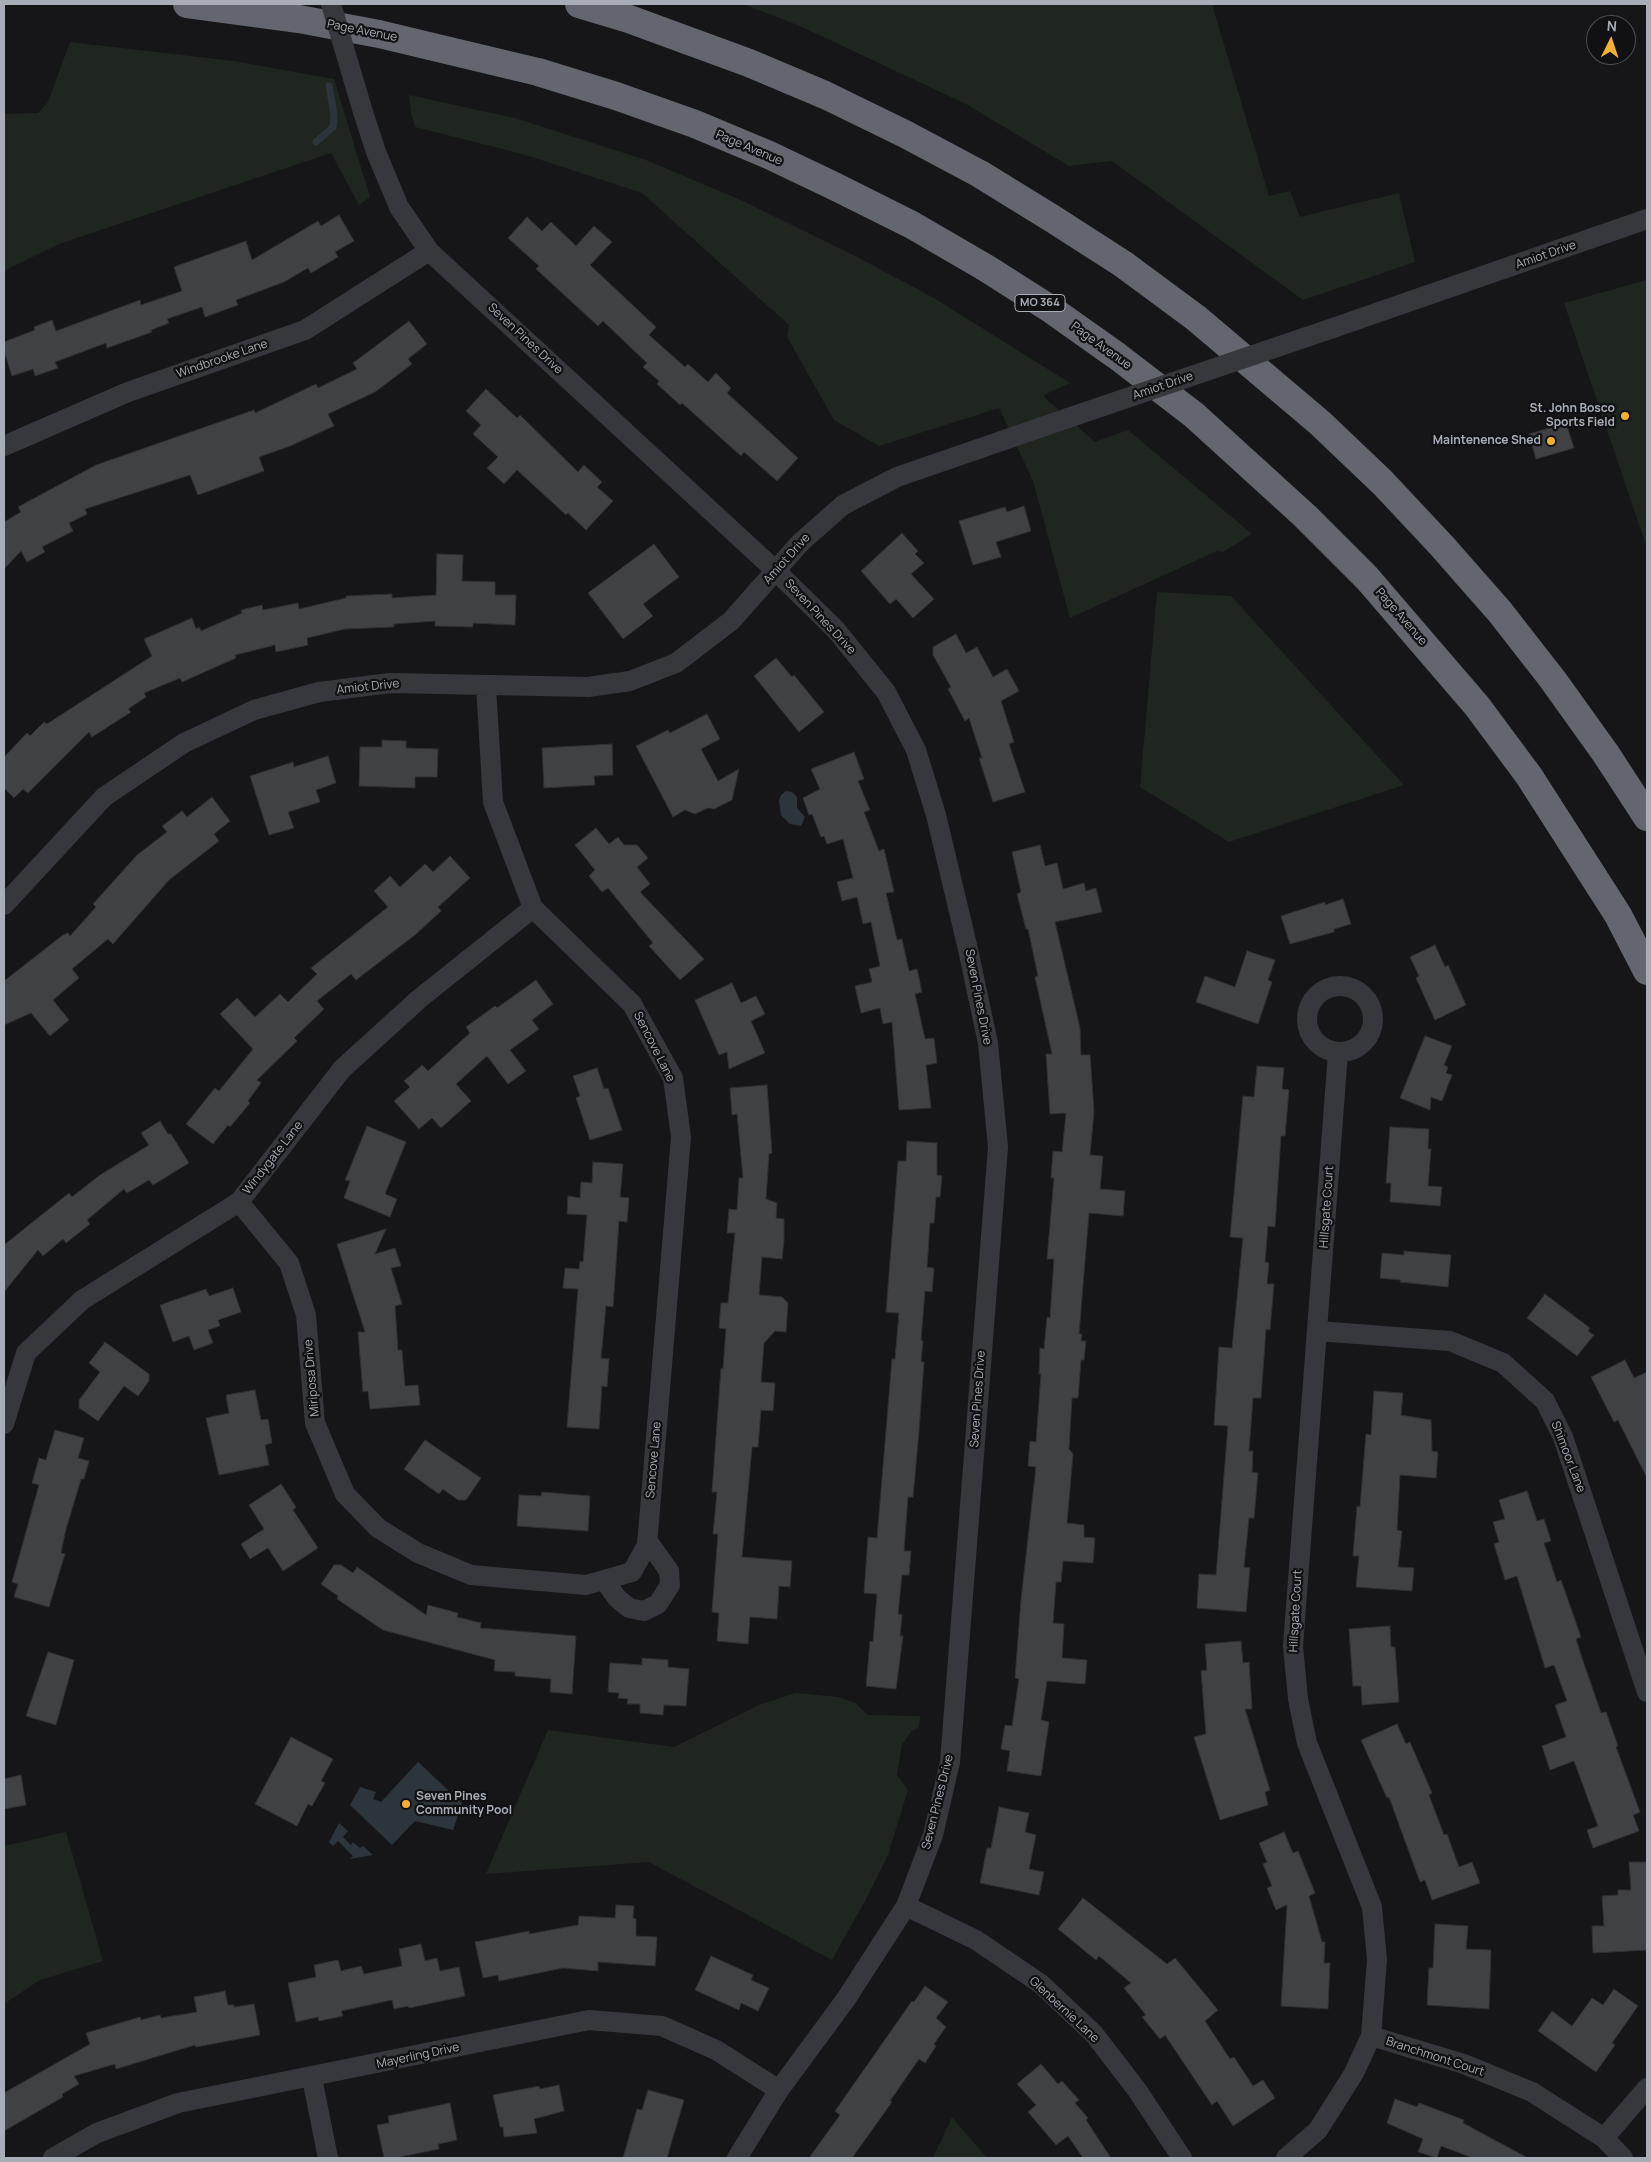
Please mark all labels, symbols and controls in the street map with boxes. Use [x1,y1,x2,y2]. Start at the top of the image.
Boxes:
north arrow [1586,15,1636,65]
text: N [1606,16,1618,35]
street label: Page Avenue [326,17,398,45]
street label: Page Avenue [713,127,785,169]
street label: Amiot Drive [1514,238,1578,272]
road number: MO 364 [1015,294,1065,312]
street label: Seven Pines Drive [485,301,565,377]
street label: Page Avenue [1068,319,1134,373]
street label: Windbrooke Lane [174,337,270,381]
street label: Amiot Drive [1131,369,1195,403]
place label: St. John Bosco Sports Field [1530,402,1615,430]
marker: St. John Bosco Sports Field [1619,410,1631,422]
place label: Maintenence Shed [1433,434,1541,448]
marker: Maintenence Shed [1545,435,1557,447]
street label: Amiot Drive [761,531,813,587]
street label: Seven Pines Drive [782,577,858,657]
street label: Page Avenue [1372,585,1430,649]
street label: Amiot Drive [336,677,400,697]
street label: Seven Pines Drive [962,948,994,1046]
street label: Sencove Lane [630,1010,678,1084]
street label: Windygate Lane [240,1119,306,1197]
street label: Hillsgate Court [1317,1165,1337,1249]
street label: Miriposa Drive [301,1339,323,1417]
street label: Seven Pines Drive [967,1350,989,1448]
street label: Shimoor Lane [1548,1419,1588,1495]
street label: Sencove Lane [643,1421,665,1499]
street label: Hillsgate Court [1287,1569,1305,1653]
street label: Seven Pines Drive [919,1753,957,1851]
place label: Seven Pines Community Pool [416,1790,512,1818]
marker: Seven Pines Community Pool [400,1798,412,1810]
street label: Glenbernie Lane [1026,1974,1102,2046]
street label: Branchmont Court [1384,2034,1486,2080]
street label: Mayerling Drive [375,2040,461,2072]

